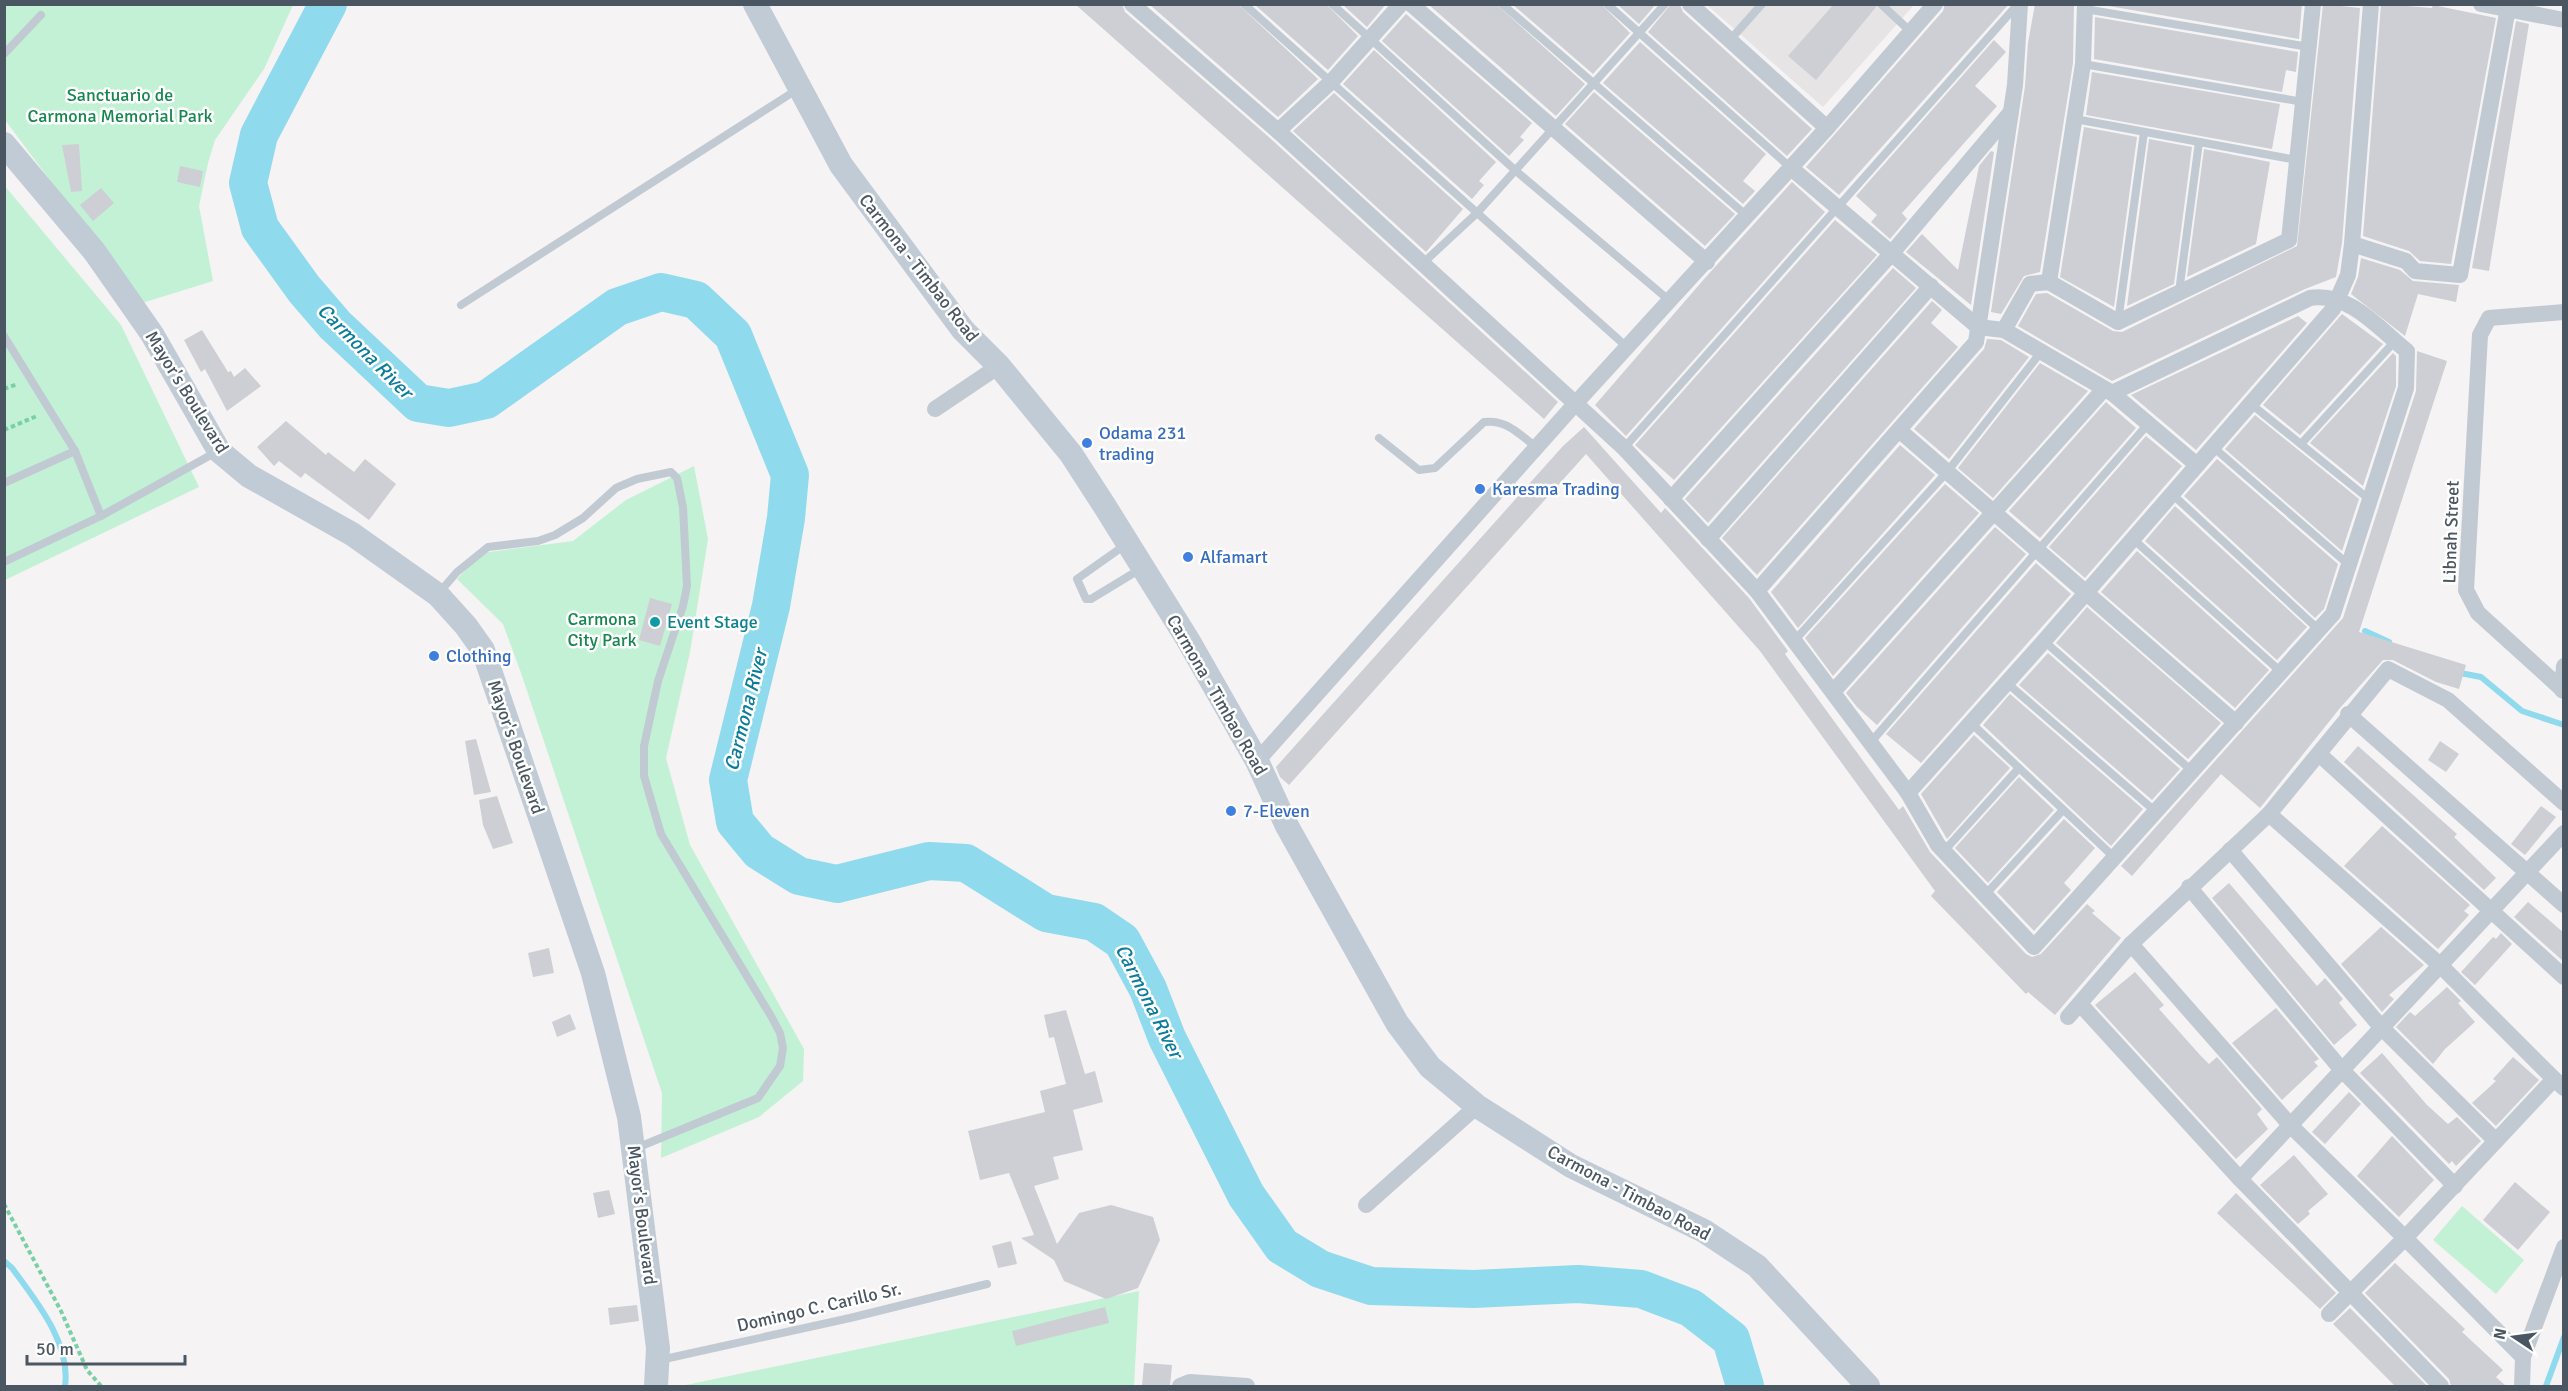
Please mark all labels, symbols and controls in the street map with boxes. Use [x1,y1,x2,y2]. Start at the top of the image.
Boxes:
park label: Sanctuario de Carmona Memorial Park [27,84,213,127]
street label: Carmona - Timbao Road [854,190,984,346]
water label: Carmona River [312,298,420,406]
street label: Mayor's Boulevard [140,327,234,457]
place label: Odama 231 trading [1099,422,1186,465]
marker: Odama 231 trading [1080,436,1094,450]
place label: Karesma Trading [1492,478,1620,500]
street label: Libnah Street [2438,480,2464,584]
marker: Karesma Trading [1473,482,1487,496]
place label: Alfamart [1200,546,1268,568]
marker: Alfamart [1181,550,1195,564]
park label: Carmona City Park [567,608,637,651]
place label: Event Stage [667,611,758,633]
street label: Carmona - Timbao Road [1162,611,1272,779]
marker: Event Stage [648,615,662,629]
water label: Carmona River [719,644,774,774]
place label: Clothing [446,645,511,667]
marker: Clothing [427,649,441,663]
street label: Mayor's Boulevard [483,677,549,817]
place label: 7-Eleven [1243,800,1310,822]
marker: 7-Eleven [1224,804,1238,818]
water label: Carmona River [1110,940,1190,1065]
street label: Carmona - Timbao Road [1544,1141,1714,1245]
street label: Mayor's Boulevard [623,1144,661,1286]
street label: Domingo C. Carillo Sr. [735,1277,903,1337]
north arrow [2484,1307,2544,1367]
text: N [2489,1326,2511,1342]
scale bar [27,1328,184,1366]
text: 50 m [36,1338,74,1360]

